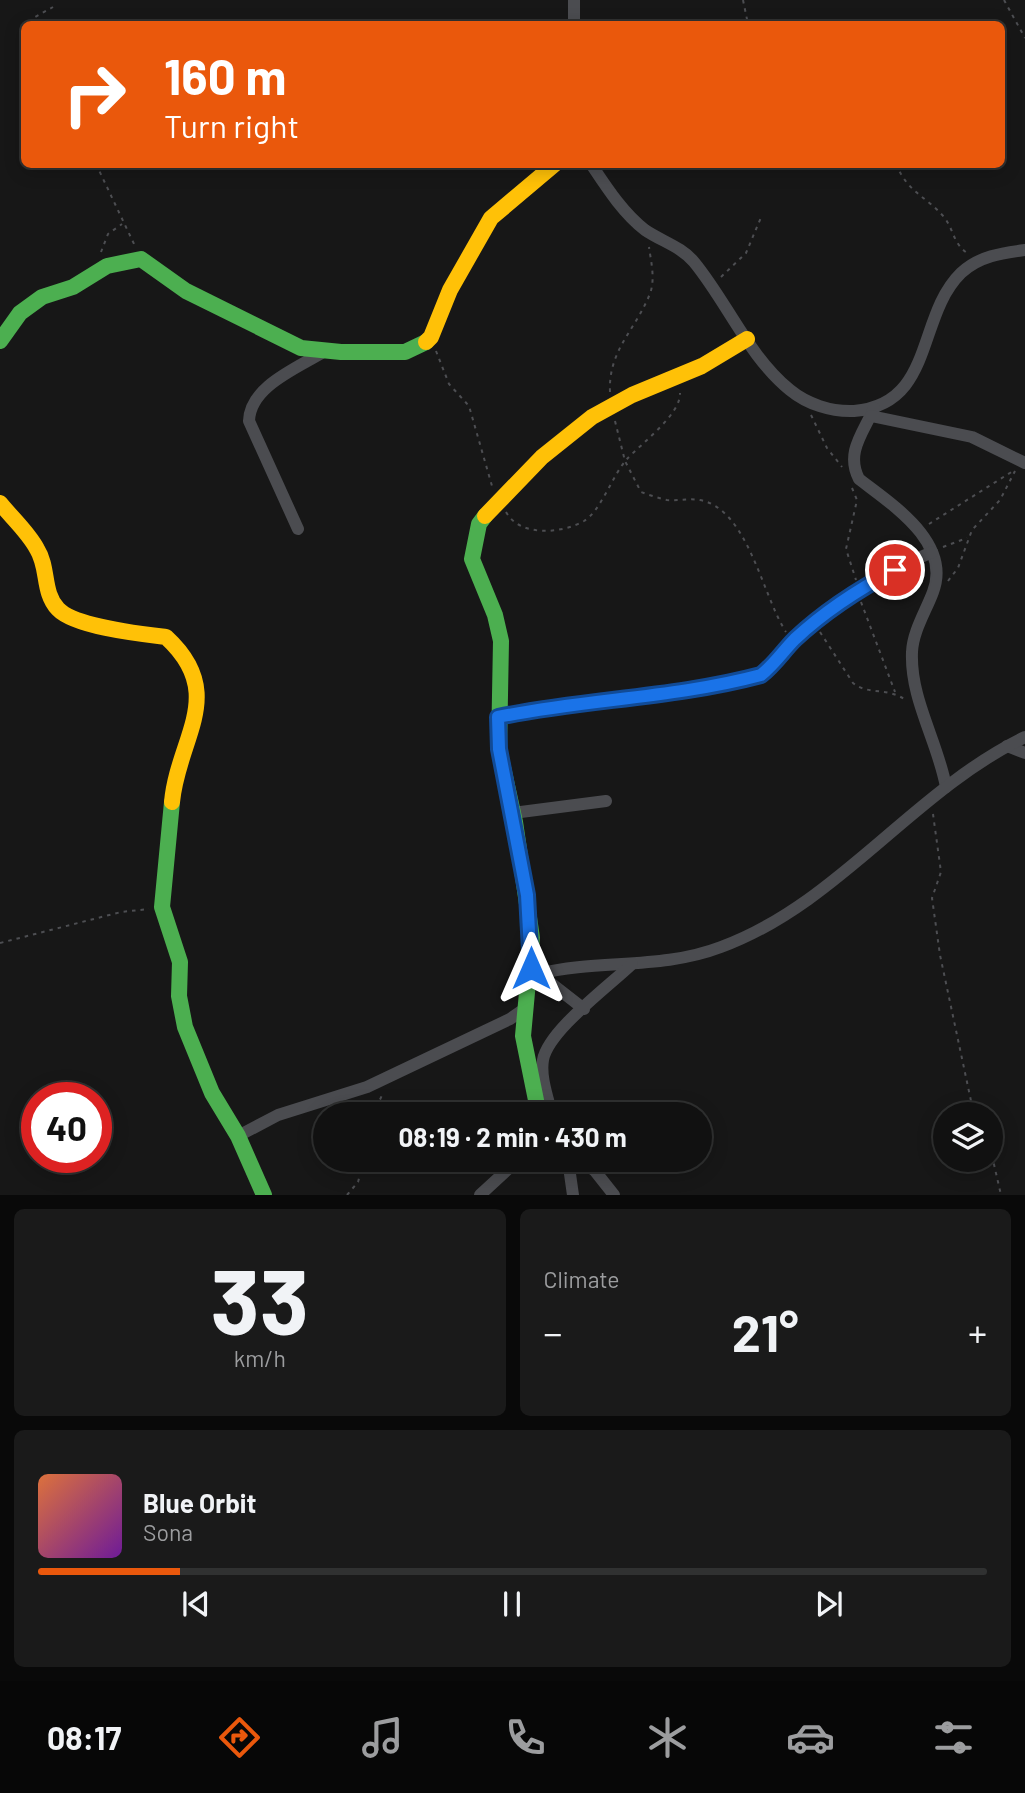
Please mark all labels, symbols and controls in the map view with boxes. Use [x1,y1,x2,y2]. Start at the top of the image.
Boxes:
text: 160 m [164,46,286,105]
icon: right [49,49,140,140]
text: Turn right [164,106,299,144]
pin [865,540,925,600]
icon: arrive [876,551,914,589]
position arrow [494,931,568,1005]
speed limit sign: 40 [21,1082,112,1173]
map controls [933,1102,1003,1172]
button: layers [933,1102,1003,1172]
text: 08:19 · 2 min · 430 m [398,1121,627,1152]
text: 33 [211,1244,309,1353]
text: Climate [544,1265,620,1293]
text: 21° [732,1300,799,1362]
text: − [544,1309,563,1355]
text: + [968,1309,987,1355]
text: km/h [234,1344,286,1372]
text: Blue Orbit [143,1487,256,1518]
text: Sona [143,1518,193,1546]
icon: previous [177,1585,215,1623]
icon: pause [493,1585,531,1623]
icon: next [810,1585,848,1623]
icon: directions [215,1713,264,1762]
icon: music [358,1713,407,1762]
icon: phone [501,1713,550,1762]
icon: climate [643,1713,692,1762]
icon: car [786,1713,835,1762]
icon: filters [929,1713,978,1762]
text: 08:17 [47,1718,121,1756]

